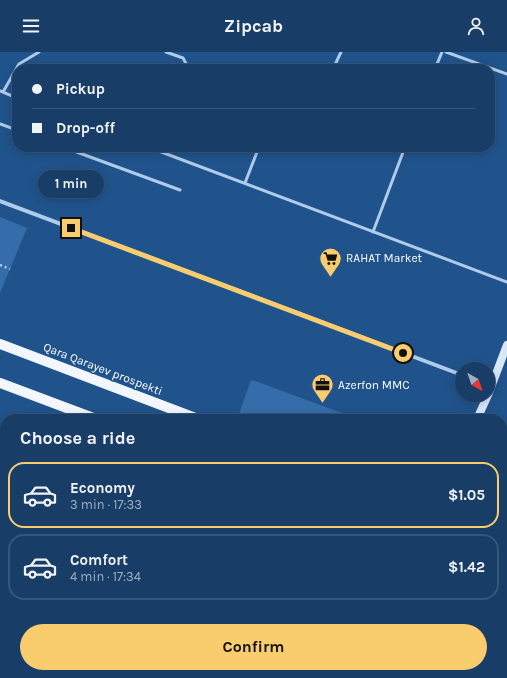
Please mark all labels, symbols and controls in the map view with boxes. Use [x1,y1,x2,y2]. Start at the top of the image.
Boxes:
icon: menu [20,15,42,37]
text: Zipcab [224,15,283,37]
icon: person [465,15,487,37]
text: Pickup [56,80,105,98]
text: Drop-off [56,119,115,137]
callout: 1 min [38,170,104,198]
text: 1 min [55,176,87,191]
route end [62,219,80,237]
supermarket icon: RAHAT Market [318,245,344,278]
place label: RAHAT Market [346,251,423,265]
street label: Qara Qarayev prospekti [41,340,165,398]
route start [394,344,412,362]
north arrow [455,362,495,402]
map controls [455,362,495,402]
office icon: Azerfon MMC [310,372,336,405]
place label: Azerfon MMC [338,378,410,392]
text: Choose a ride [20,427,135,449]
icon: car [22,477,58,513]
text: Economy [70,479,135,497]
text: $1.05 [448,486,485,504]
text: 3 min · 17:33 [70,497,142,512]
icon: car [22,549,58,585]
text: Comfort [70,551,128,569]
text: $1.42 [448,558,485,576]
text: 4 min · 17:34 [70,569,141,584]
button: Confirm [20,624,487,670]

